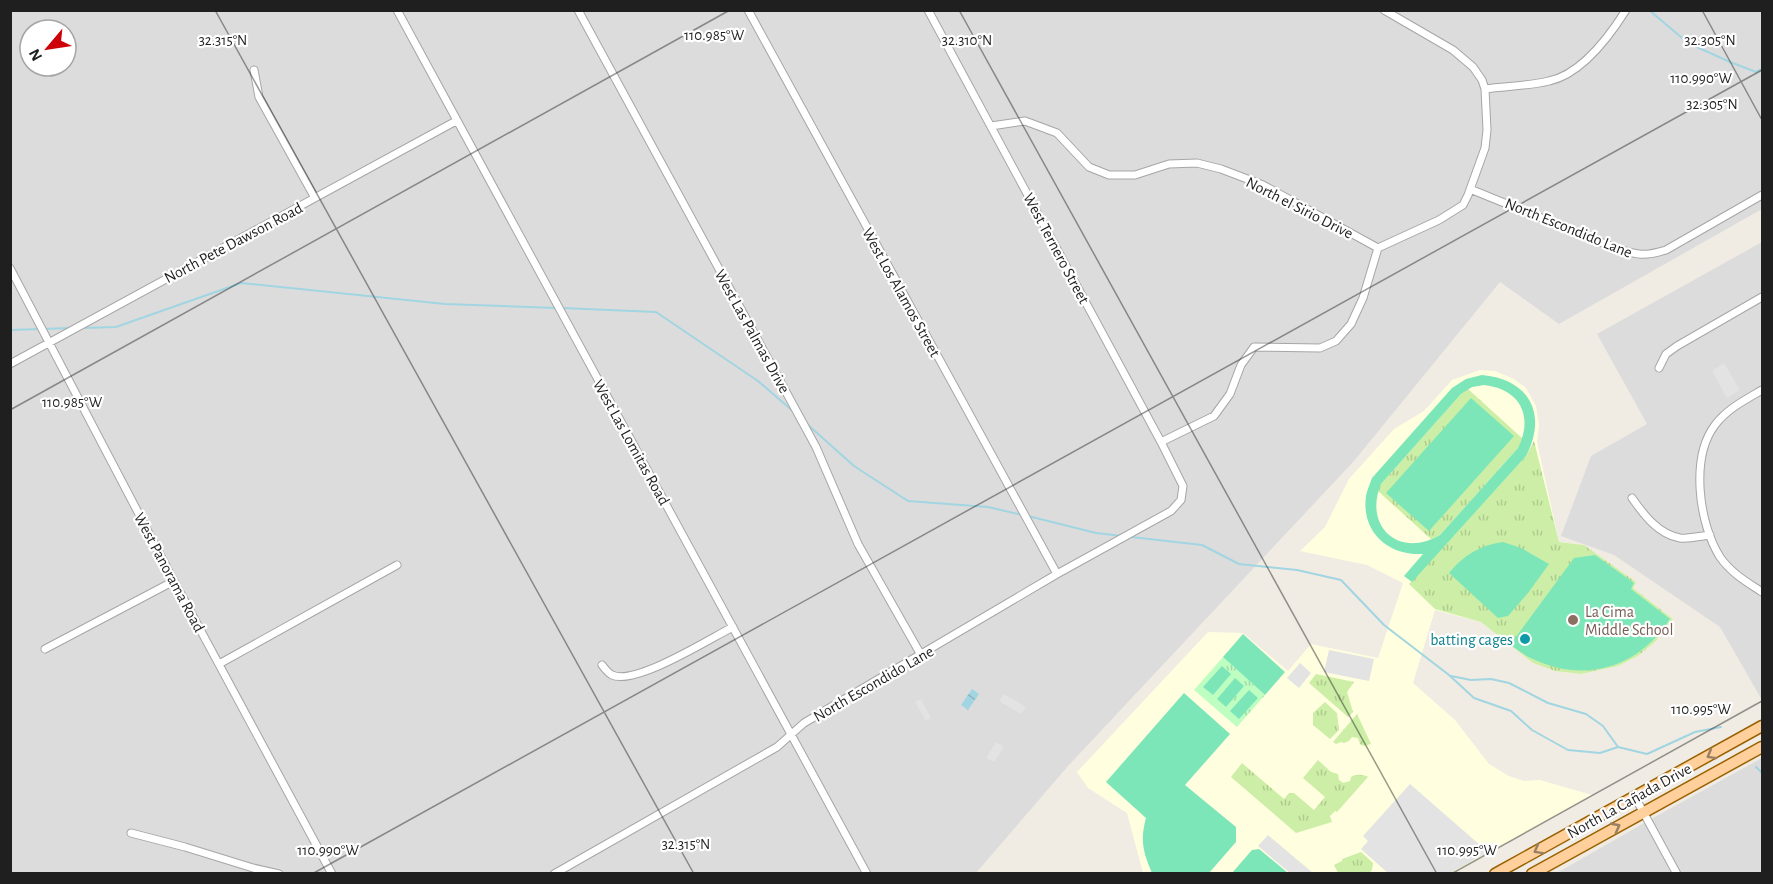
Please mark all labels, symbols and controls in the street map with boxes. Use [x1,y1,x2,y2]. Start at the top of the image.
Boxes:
north arrow [18,18,78,78]
text: 110.985°W [684,28,745,43]
text: 32.315°N [199,33,247,48]
text: 32.310°N [942,33,992,48]
text: 32.305°N [1684,33,1736,48]
text: N [26,46,45,64]
text: 110.990°W [1670,71,1732,86]
text: 32.305°N [1686,97,1738,112]
street label: North el Sirio Drive [1243,174,1356,242]
street label: West Ternero Street [1020,190,1092,306]
street label: North Escondido Lane [1503,195,1635,261]
street label: North Pete Dawson Road [162,200,305,286]
street label: West Los Alamos Street [859,225,943,360]
street label: West Las Palmas Drive [712,267,793,396]
street label: West Las Lomitas Road [590,377,672,508]
text: 110.985°W [42,395,103,410]
street label: West Panorama Road [131,510,207,635]
place label: La Cima Middle School [1585,604,1673,638]
marker: La Cima Middle School [1566,613,1580,627]
place label: batting cages [1430,632,1513,648]
marker: batting cages [1518,632,1532,646]
street label: North Escondido Lane [811,643,936,725]
text: 110.995°W [1671,702,1732,717]
one-way arrow [1707,748,1717,759]
street label: North La Cañada Drive [1565,760,1694,842]
one-way arrow [1610,823,1621,834]
text: 32.315°N [662,837,710,852]
text: 110.990°W [297,843,359,858]
text: 110.995°W [1437,843,1498,858]
one-way arrow [1534,843,1544,854]

